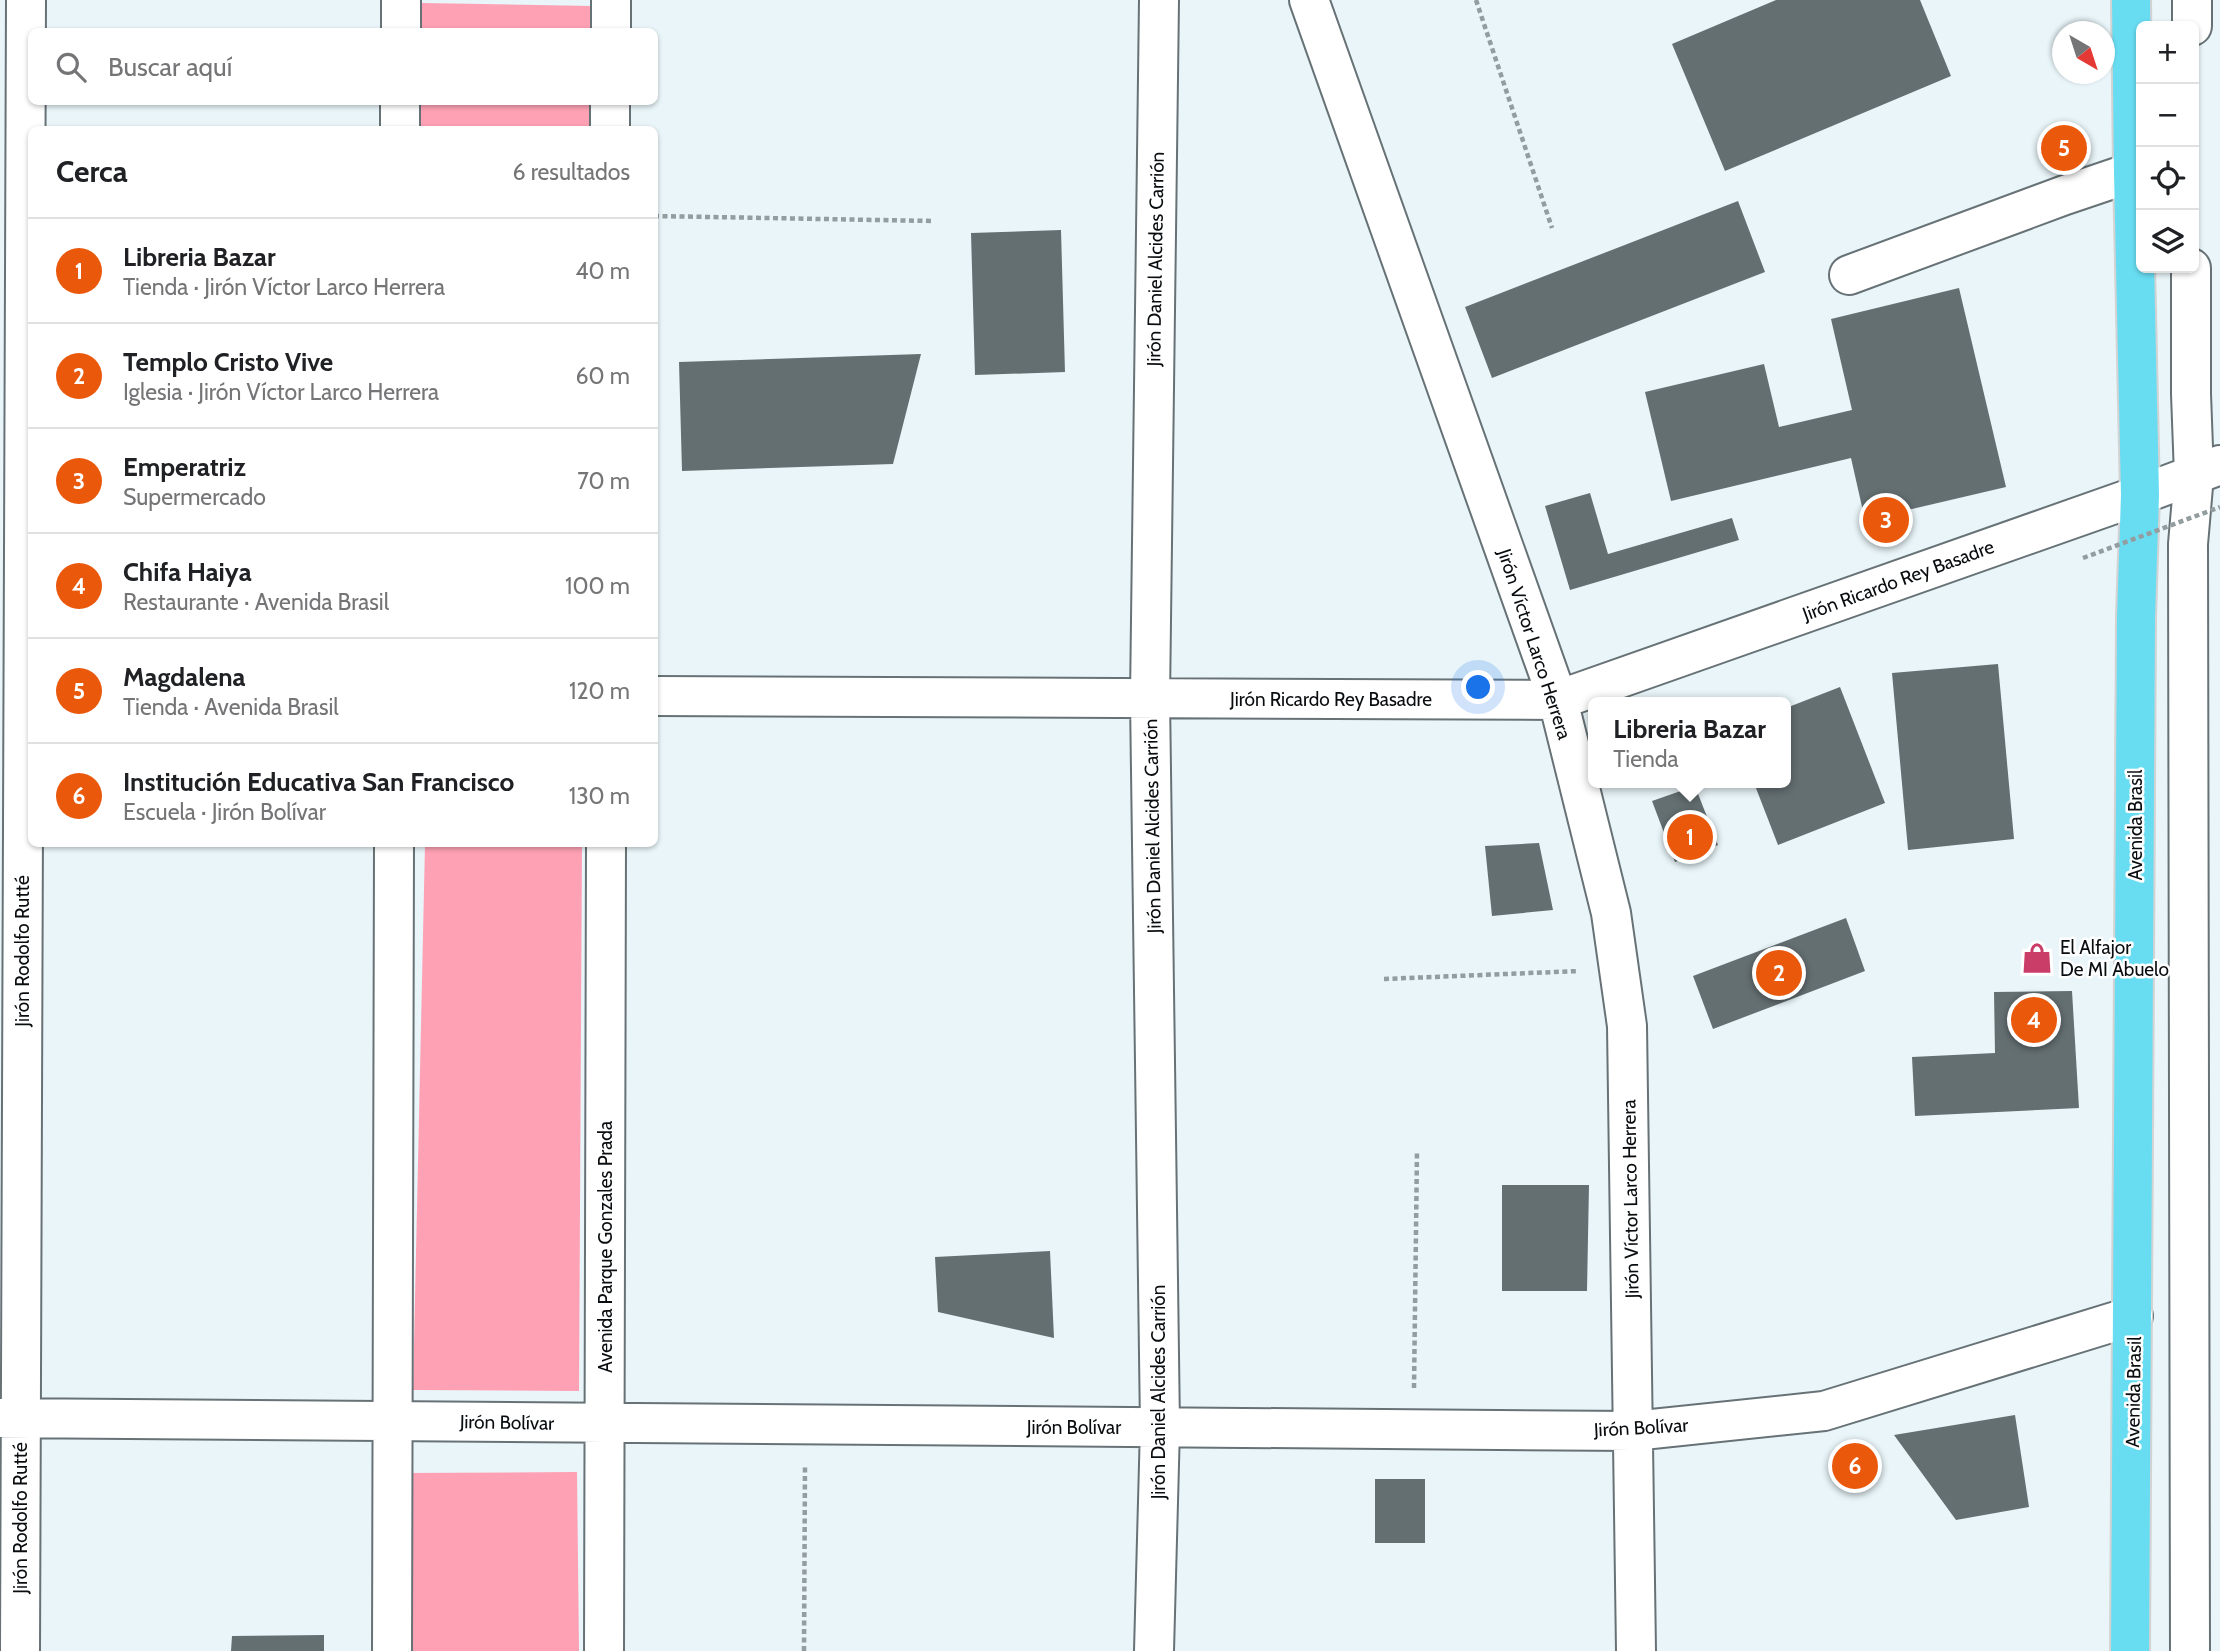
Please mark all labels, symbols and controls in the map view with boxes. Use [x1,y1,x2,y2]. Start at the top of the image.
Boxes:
north arrow [2052,21,2115,84]
map controls [2136,21,2199,273]
button: + [2136,21,2199,84]
search box [28,28,658,105]
icon: search [52,48,90,86]
text: Buscar aquí [108,51,232,83]
button: − [2136,84,2199,147]
pin: 5 [2041,122,2087,174]
button: locate [2136,147,2199,210]
street label: Jirón Daniel Alcides Carrión [1142,151,1169,368]
text: Cerca [56,153,128,190]
text: 6 resultados [512,158,630,186]
button: layers [2136,210,2199,273]
text: Libreria Bazar [123,241,275,273]
text: 1 [75,257,83,285]
text: 40 m [575,257,630,285]
text: Tienda · Jirón Víctor Larco Herrera [123,273,445,301]
text: Templo Cristo Vive [123,346,333,378]
text: 2 [73,362,85,390]
text: 60 m [576,362,630,390]
text: Iglesia · Jirón Víctor Larco Herrera [123,378,439,406]
text: Emperatriz [123,451,246,483]
text: 3 [73,467,85,495]
text: 70 m [577,467,630,495]
text: Supermercado [123,483,266,511]
pin: 3 [1863,494,1909,546]
street label: Jirón Ricardo Rey Basadre [1798,535,1997,626]
street label: Jirón Víctor Larco Herrera [1493,545,1576,742]
text: Chifa Haiya [123,556,252,588]
text: 4 [72,572,86,600]
text: 100 m [565,572,630,600]
text: Restaurante · Avenida Brasil [123,588,389,616]
text: Magdalena [123,661,246,693]
your location [1461,670,1495,704]
text: 5 [73,677,85,705]
text: 120 m [569,677,630,705]
street label: Jirón Ricardo Rey Basadre [1229,688,1432,711]
text: Tienda · Avenida Brasil [123,693,339,721]
popup [1588,697,1791,788]
text: Libreria Bazar [1613,713,1766,745]
street label: Jirón Daniel Alcides Carrión [1139,718,1166,935]
text: Tienda [1613,745,1679,773]
text: Institución Educativa San Francisco [123,766,514,798]
street label: Avenida Brasil [2124,769,2147,881]
text: 6 [73,782,85,810]
text: 130 m [569,782,630,810]
text: Escuela · Jirón Bolívar [123,798,326,826]
pin: 1 [1667,811,1713,863]
street label: Jirón Rodolfo Rutté [11,875,34,1028]
place label: El Alfajor De MI Abuelo [2060,936,2169,981]
shop icon: El Alfajor De MI Abuelo [2020,941,2054,975]
pin: 2 [1756,947,1802,999]
pin: 4 [2011,994,2057,1046]
street label: Jirón Víctor Larco Herrera [1617,1099,1644,1300]
street label: Avenida Parque Gonzales Prada [594,1121,617,1373]
street label: Jirón Daniel Alcides Carrión [1147,1285,1170,1500]
street label: Avenida Brasil [2121,1336,2146,1448]
street label: Jirón Bolívar [459,1410,554,1435]
street label: Jirón Bolívar [1592,1414,1689,1442]
street label: Jirón Bolívar [1026,1416,1121,1439]
pin: 6 [1832,1440,1878,1492]
street label: Jirón Rodolfo Rutté [9,1442,32,1595]

